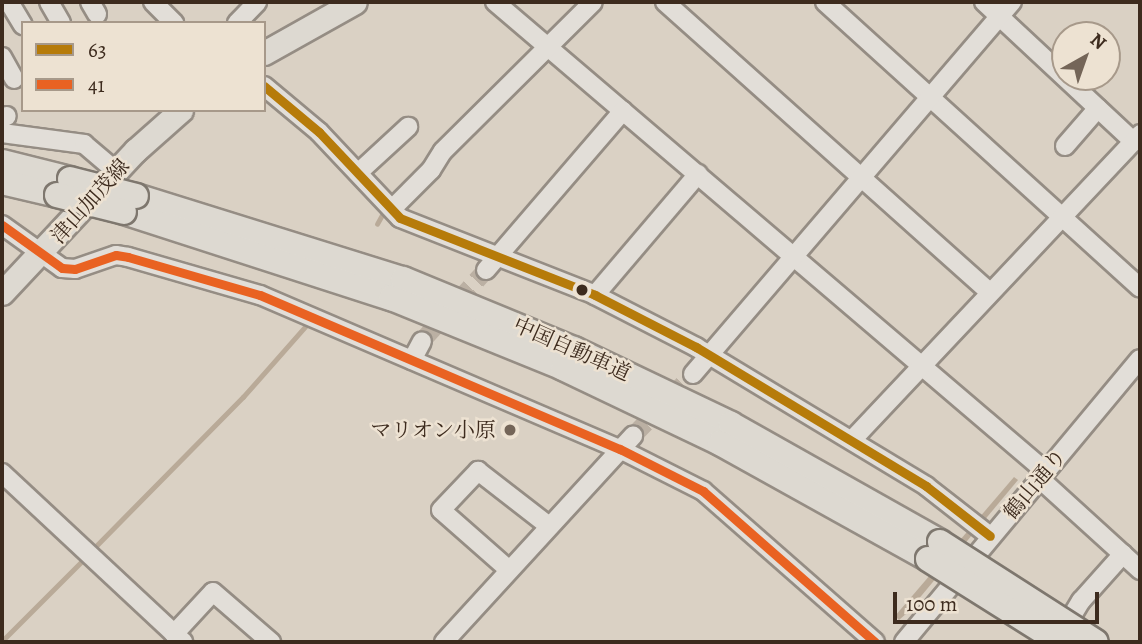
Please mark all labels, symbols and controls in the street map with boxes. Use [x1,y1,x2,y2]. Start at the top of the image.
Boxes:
legend [21,21,266,112]
north arrow [1051,21,1121,91]
text: N [1085,27,1112,56]
text: 63 [88,36,106,64]
text: 41 [88,71,105,99]
street label: 津山加茂線 [46,154,134,248]
unlabelled marker [575,283,589,297]
street label: 中国自動車道 [509,312,635,386]
place label: マリオン小原 [370,417,496,443]
marker: マリオン小原 [502,422,518,438]
street label: 鶴山通り [998,444,1072,524]
scale bar [897,578,1104,622]
text: 100 m [906,590,957,618]

